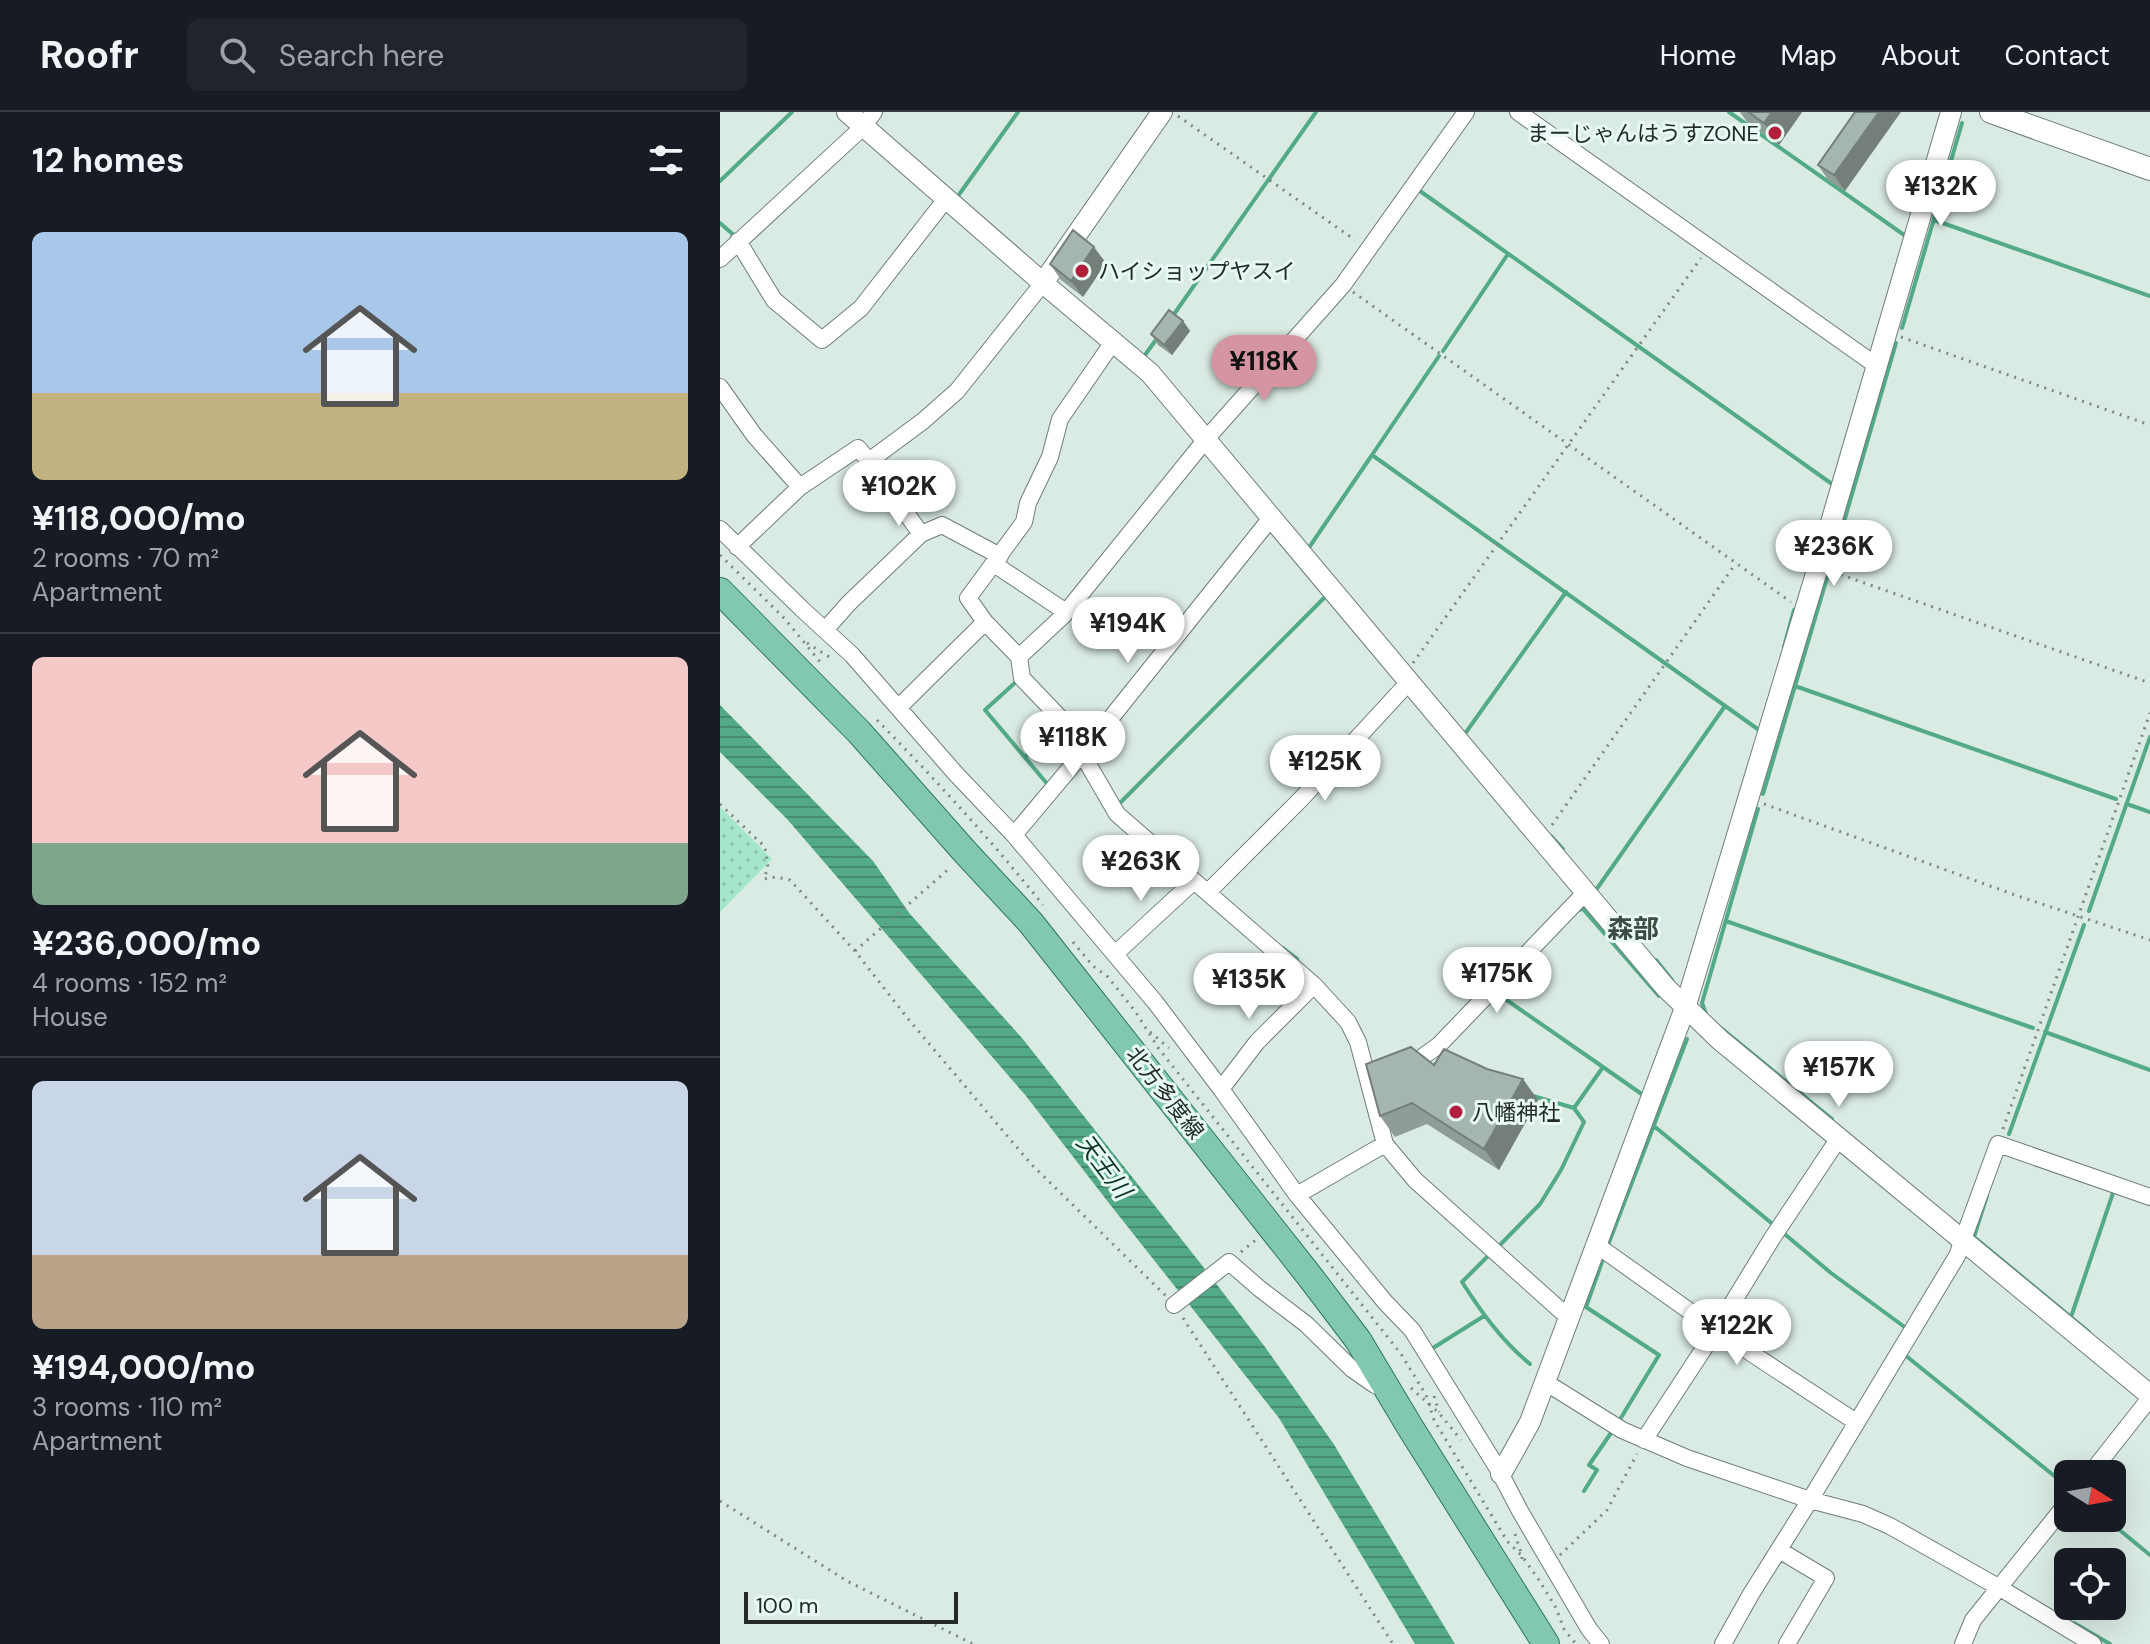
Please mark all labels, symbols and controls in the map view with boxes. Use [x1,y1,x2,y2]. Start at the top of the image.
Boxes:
search box [187,19,747,91]
text: Roofr [40,30,139,80]
icon: search [215,33,259,77]
text: Search here [279,36,444,75]
text: Home [1660,37,1736,74]
text: Map [1780,37,1837,74]
text: About [1881,37,1960,74]
text: Contact [2004,37,2110,74]
place label: まーじゃんはうすZONE [1527,119,1759,148]
marker: まーじゃんはうすZONE [1766,124,1784,142]
text: 12 homes [32,138,184,183]
icon: filters [644,138,688,182]
pin: ¥132K [1885,160,1997,228]
text: ¥132K [1904,169,1978,203]
place label: ハイショップヤスイ [1098,257,1296,286]
marker: ハイショップヤスイ [1073,262,1091,280]
icon: home [288,284,432,428]
pin: ¥118K [1208,335,1320,403]
text: ¥118K [1229,344,1299,378]
pin: ¥102K [843,460,955,528]
text: ¥102K [861,469,937,503]
text: ¥118,000/mo [32,496,246,541]
pin: ¥236K [1778,520,1890,588]
text: ¥236K [1793,529,1875,563]
text: 2 rooms · 70 m² [32,541,219,575]
text: Apartment [32,575,163,609]
pin: ¥194K [1072,597,1184,665]
text: ¥194K [1090,606,1166,640]
icon: home [288,709,432,853]
pin: ¥118K [1017,711,1129,779]
text: ¥118K [1038,720,1108,754]
pin: ¥125K [1269,735,1381,803]
text: ¥125K [1288,744,1362,778]
pin: ¥263K [1085,835,1197,903]
text: ¥263K [1100,844,1182,878]
district label: 森部 [1607,912,1659,946]
text: ¥236,000/mo [32,921,261,966]
pin: ¥175K [1441,947,1553,1015]
pin: ¥135K [1193,953,1305,1021]
text: ¥175K [1461,956,1533,990]
text: ¥135K [1211,962,1287,996]
text: 4 rooms · 152 m² [32,966,227,1000]
text: House [32,1000,108,1034]
street label: 北方多度線 [1120,1041,1210,1145]
pin: ¥157K [1783,1041,1895,1109]
text: ¥157K [1802,1050,1876,1084]
place label: 八幡神社 [1472,1098,1560,1127]
marker: 八幡神社 [1447,1103,1465,1121]
water label: 天王川 [1070,1128,1140,1206]
icon: home [288,1133,432,1277]
pin: ¥122K [1681,1299,1793,1367]
text: ¥122K [1700,1308,1774,1342]
text: ¥194,000/mo [32,1345,256,1390]
text: 3 rooms · 110 m² [32,1390,222,1424]
text: Apartment [32,1424,163,1458]
north arrow [2054,1460,2126,1532]
map controls [2054,1460,2126,1620]
button: locate [2054,1548,2126,1620]
scale bar [744,1588,958,1624]
text: 100 m [756,1591,818,1620]

